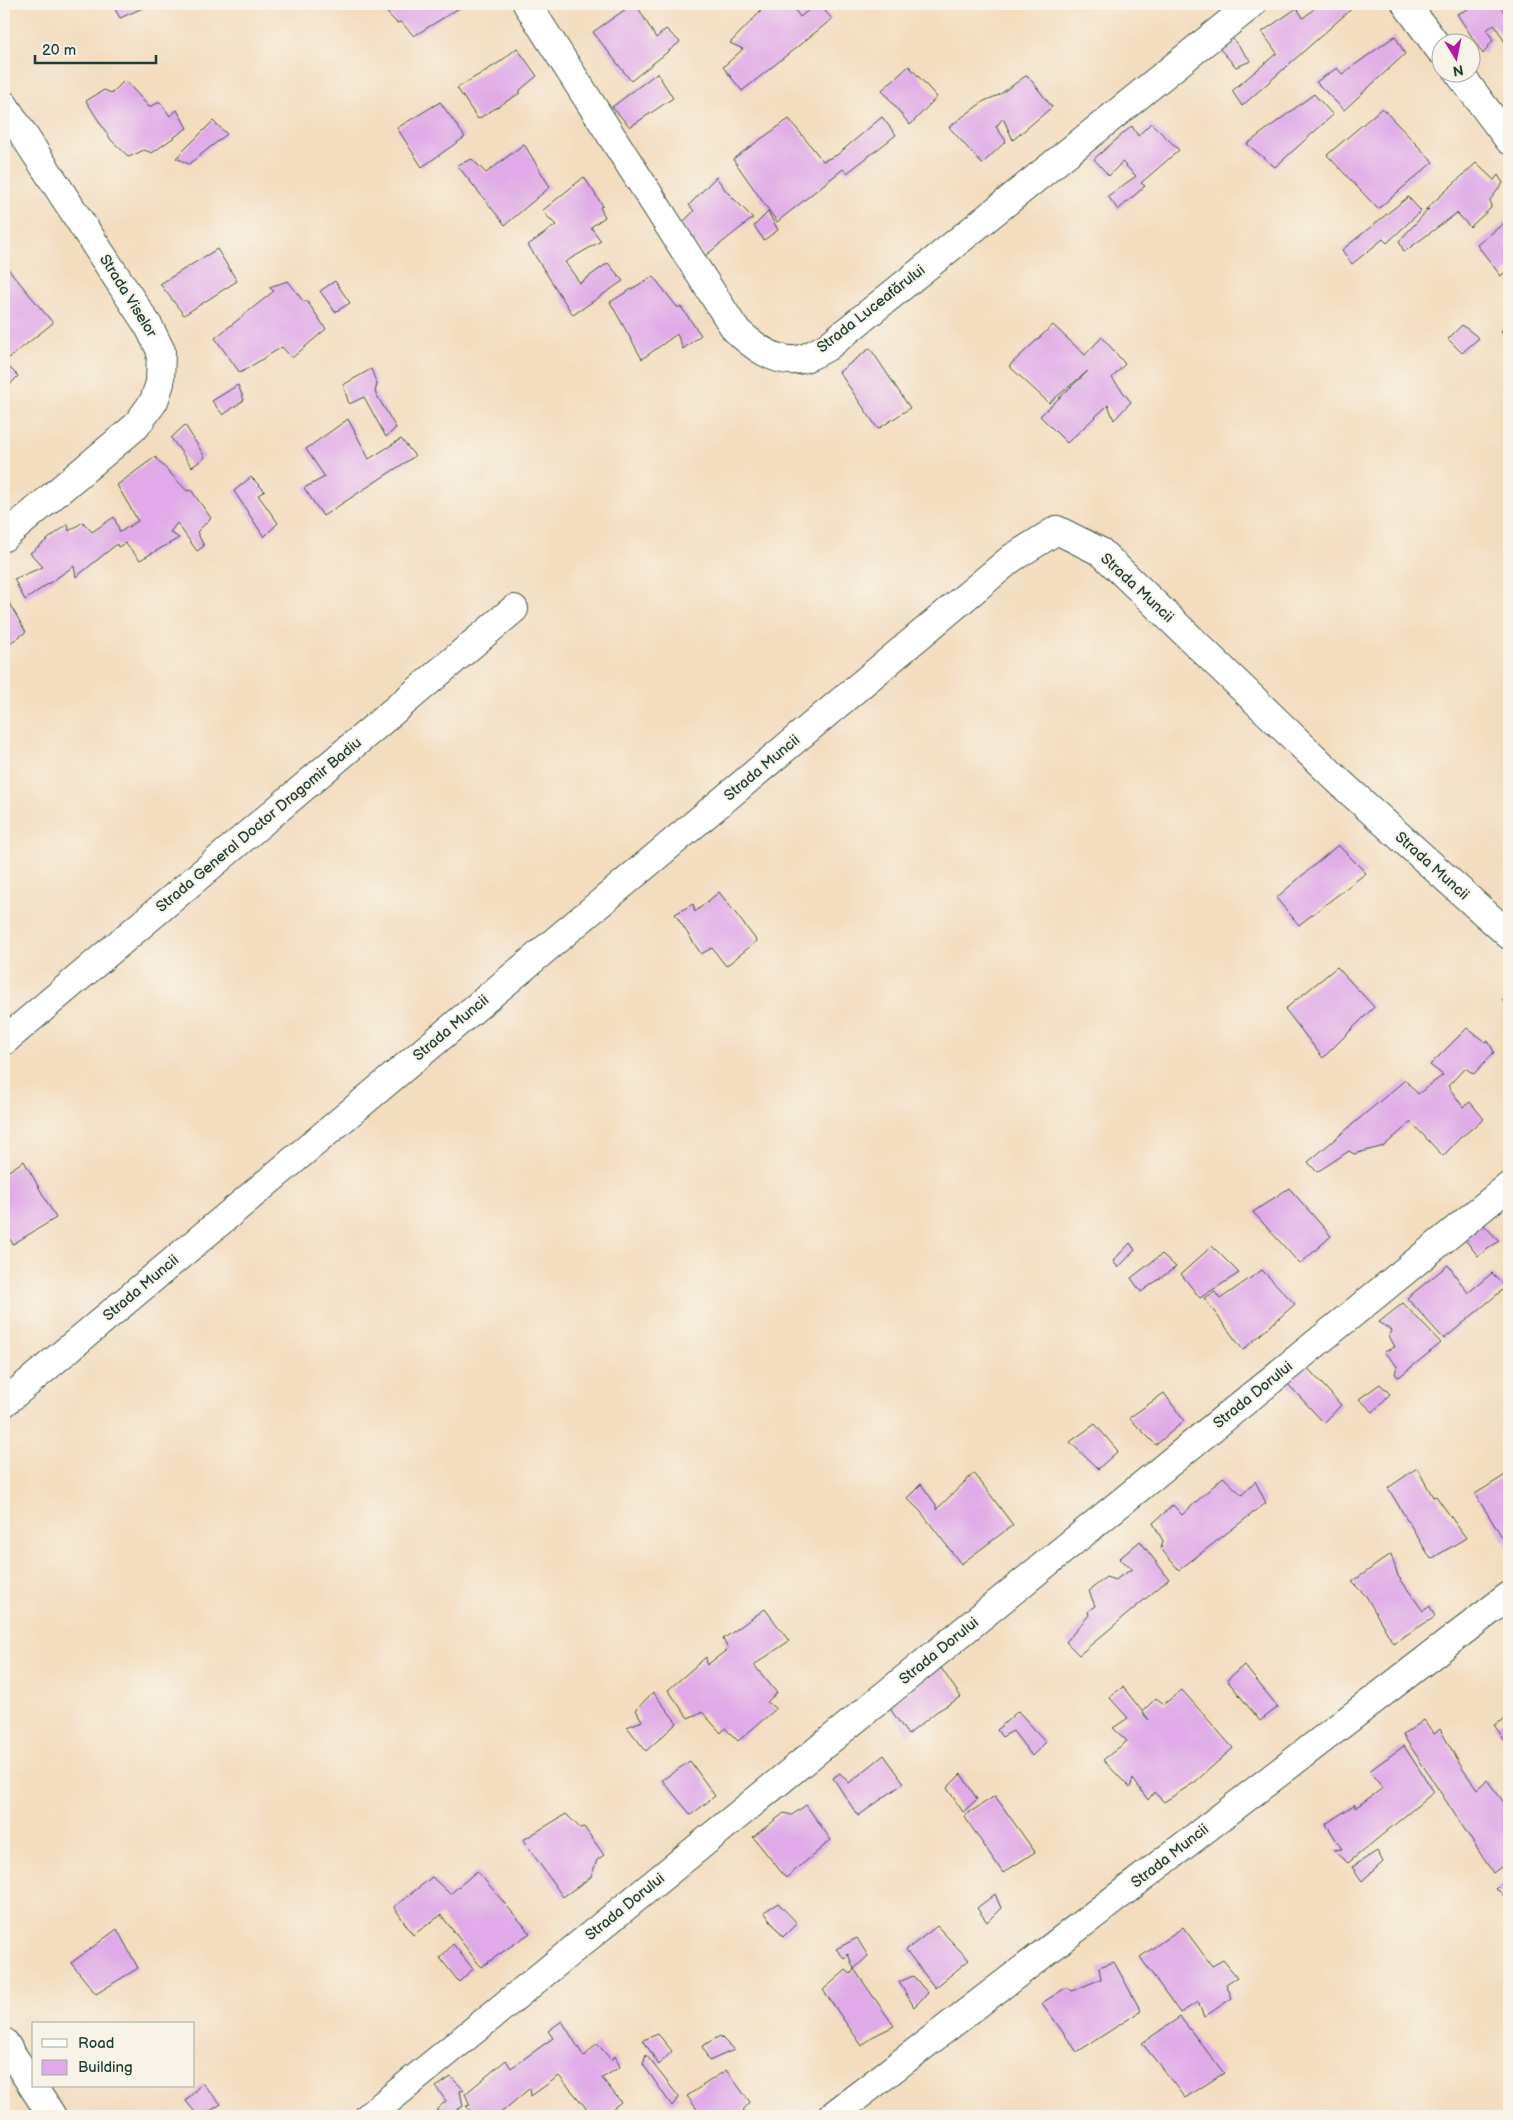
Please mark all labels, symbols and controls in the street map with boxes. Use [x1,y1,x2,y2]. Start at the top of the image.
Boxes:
scale bar [35,32,156,64]
north arrow [1430,32,1480,82]
text: 20 m [42,41,76,60]
text: N [1452,61,1465,80]
street label: Strada Viselor [95,251,161,341]
street label: Strada Luceafărului [813,261,929,357]
street label: Strada Muncii [1096,549,1178,627]
street label: Strada Muncii [720,731,804,805]
street label: Strada General Doctor Dragomir Badiu [152,733,366,917]
street label: Strada Muncii [1391,828,1473,904]
street label: Strada Muncii [409,991,493,1065]
street label: Strada Muncii [99,1251,183,1325]
street label: Strada Dorului [1209,1357,1297,1433]
street label: Strada Dorului [895,1613,983,1689]
street label: Strada Muncii [1127,1820,1213,1892]
street label: Strada Dorului [581,1869,669,1945]
legend [32,2022,195,2088]
text: Road [78,2034,114,2053]
text: Building [78,2058,133,2077]

